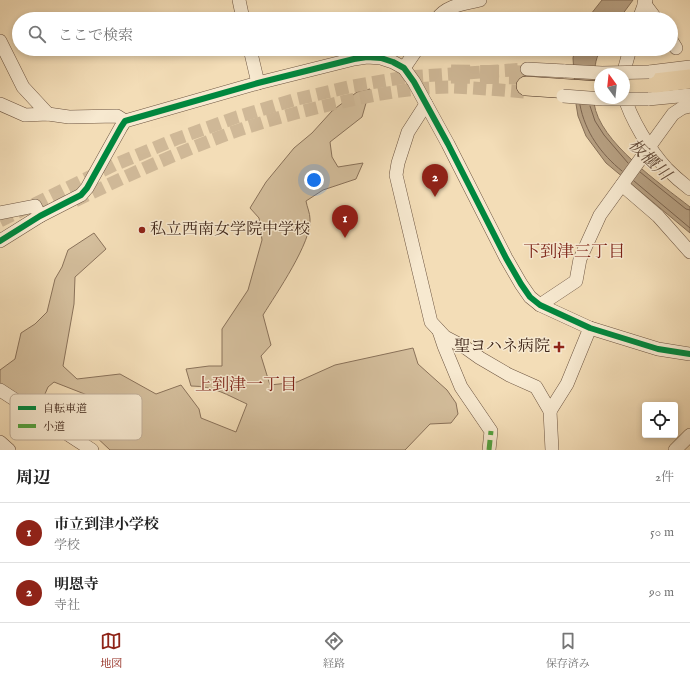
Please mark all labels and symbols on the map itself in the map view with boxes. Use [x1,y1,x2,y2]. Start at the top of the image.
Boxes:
north arrow [594,68,630,104]
water label: 板櫃川 [623,135,676,187]
pin: 2 [422,164,448,197]
your location [304,170,324,190]
pin: 1 [332,205,358,238]
place label: 私立西南女学院中学校 [150,220,310,240]
marker: 私立西南女学院中学校 [137,225,147,235]
district label: 下到津三丁目 [523,242,625,263]
place label: 聖ヨハネ病院 [454,337,550,357]
marker: 聖ヨハネ病院 [553,341,565,353]
district label: 上到津一丁目 [195,375,297,396]
legend [10,394,142,440]
text: 自転車道 [43,402,87,416]
text: 小道 [43,420,65,434]

